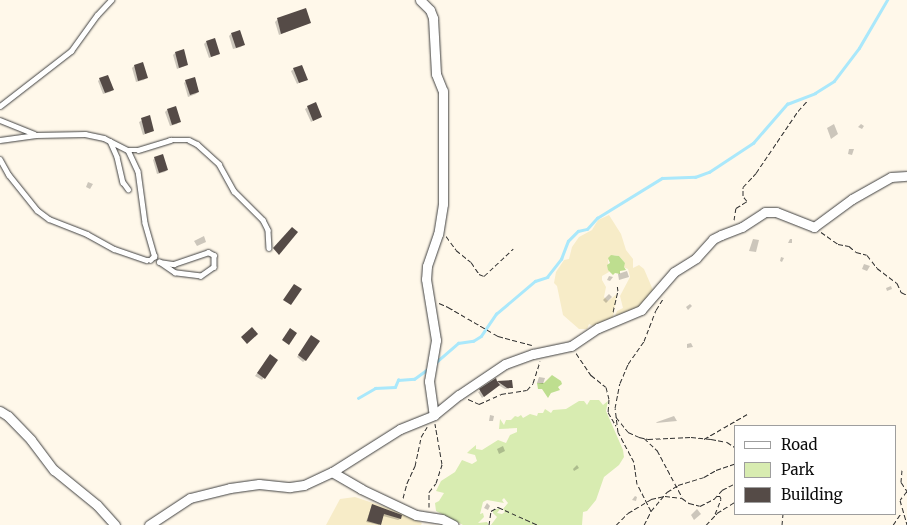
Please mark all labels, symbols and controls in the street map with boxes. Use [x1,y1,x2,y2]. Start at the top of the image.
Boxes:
legend [734,425,897,515]
text: Road [781,435,817,454]
text: Park [781,460,814,479]
text: Building [781,485,843,504]

